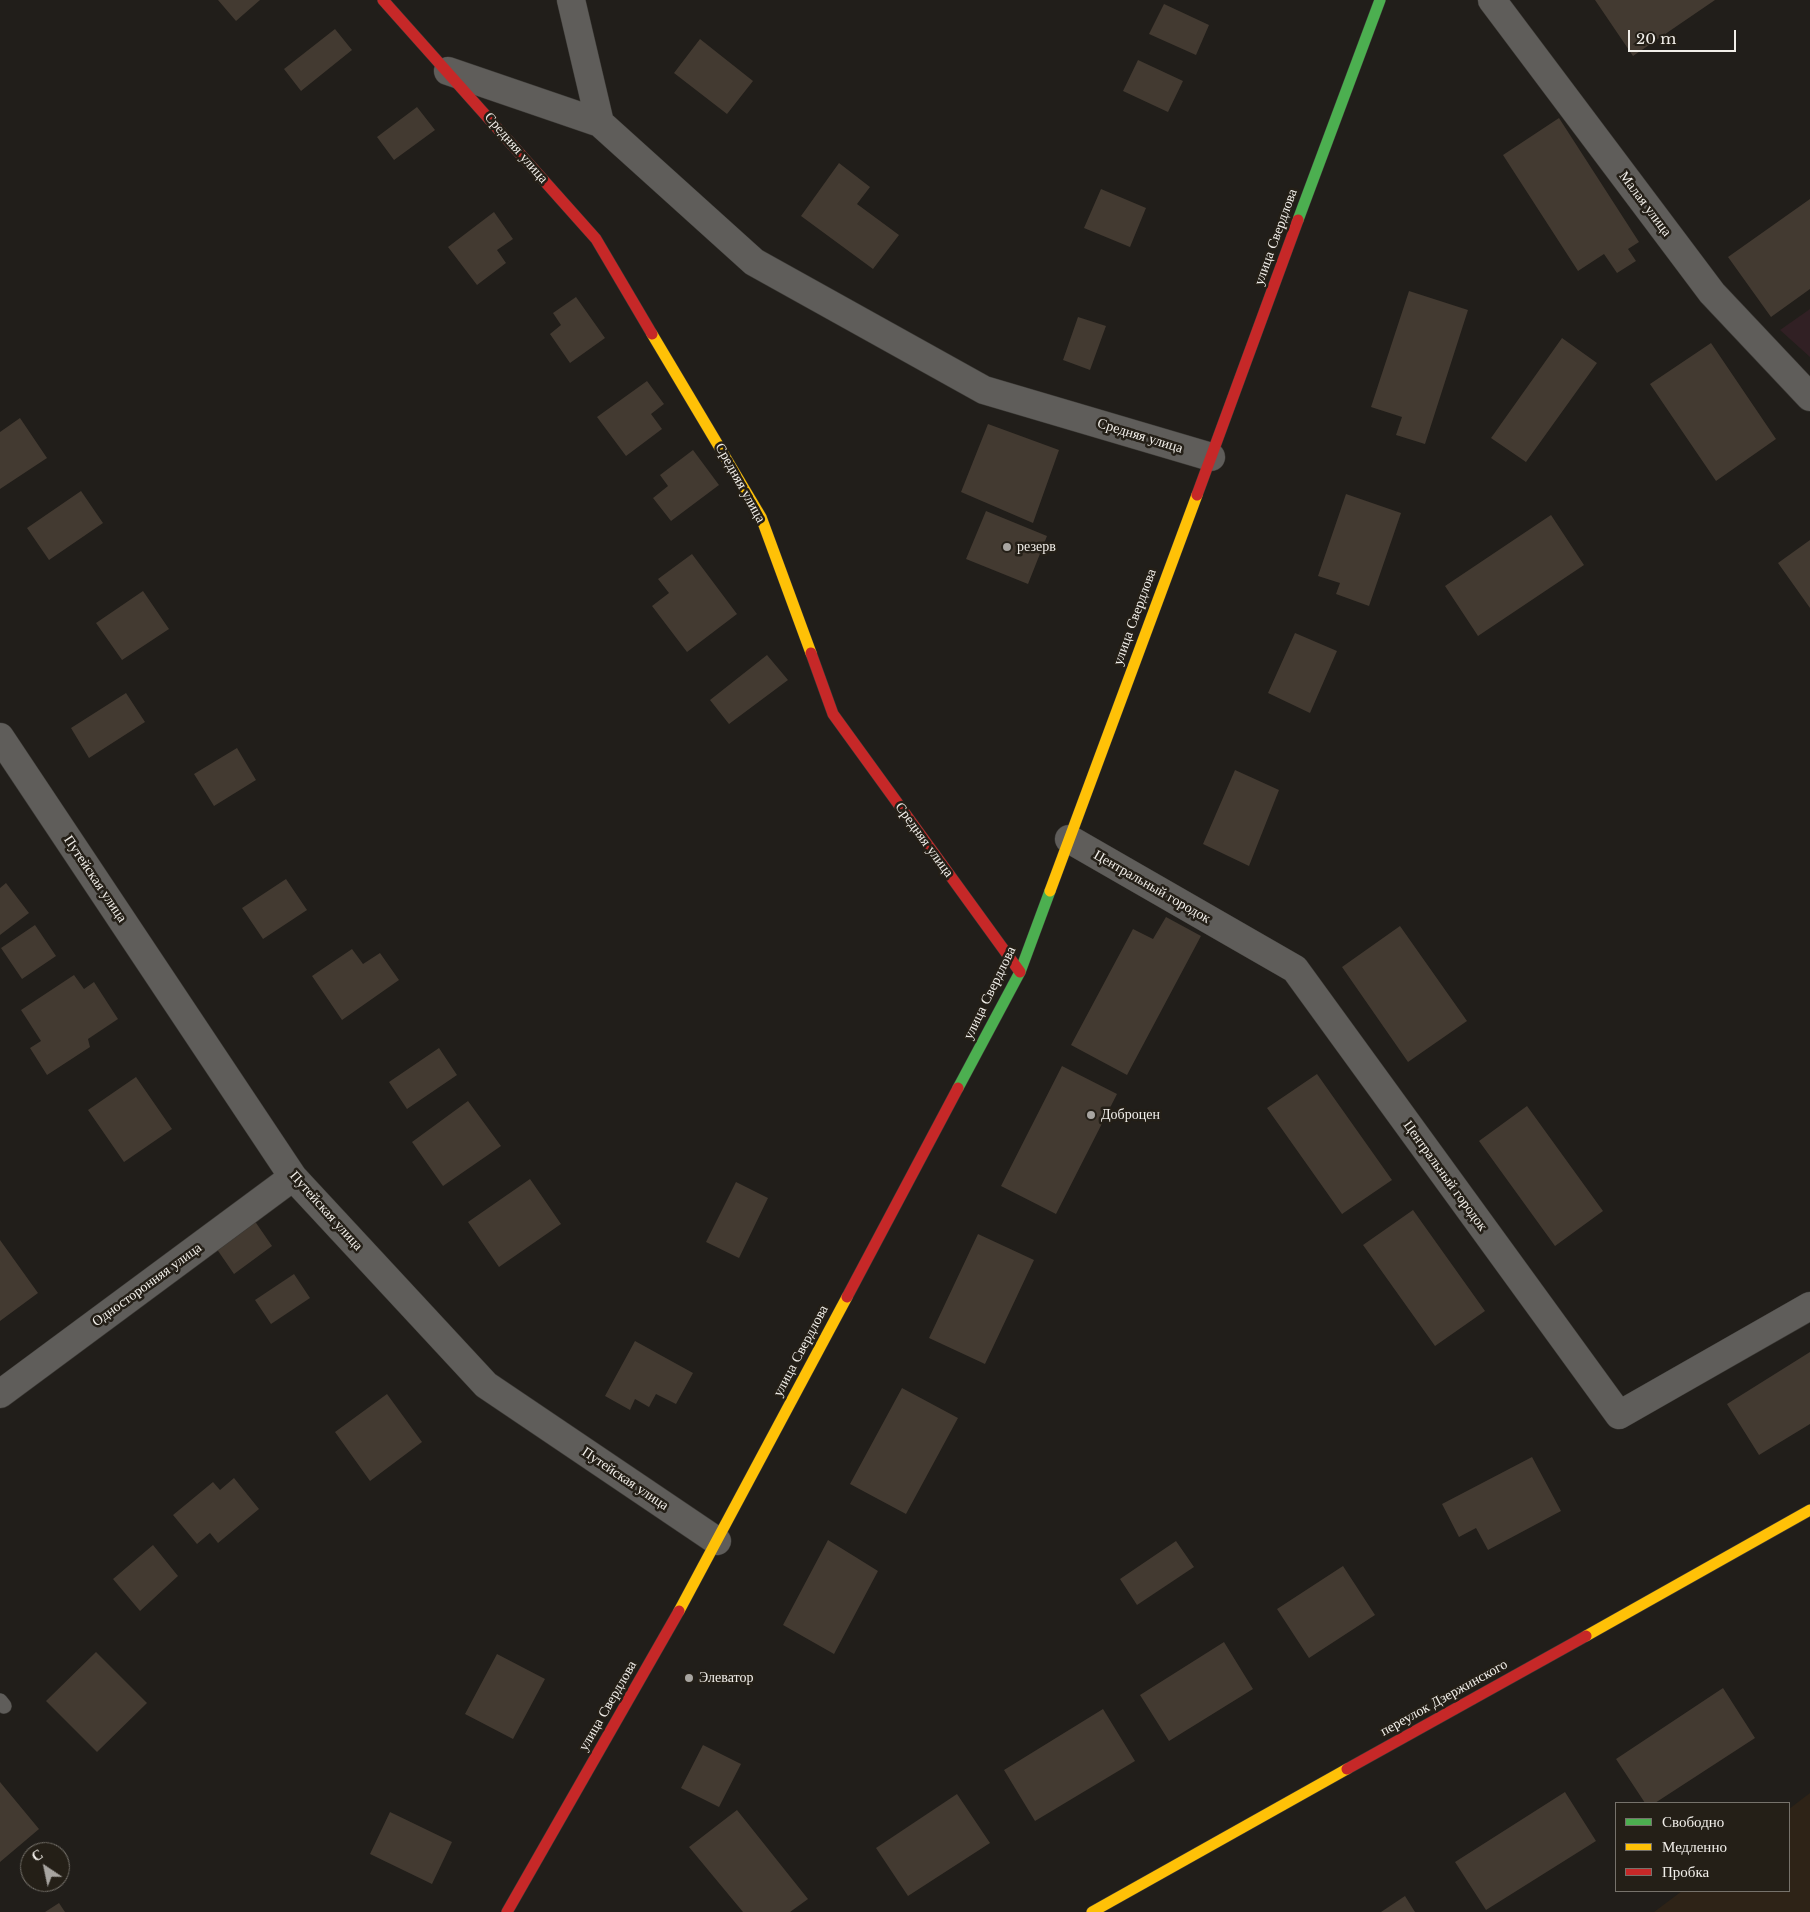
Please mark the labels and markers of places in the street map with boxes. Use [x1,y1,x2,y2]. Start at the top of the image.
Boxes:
place label: резерв [1017,539,1056,555]
marker: резерв [1001,541,1013,553]
place label: Доброцен [1101,1107,1160,1123]
marker: Доброцен [1085,1109,1097,1121]
place label: Элеватор [699,1670,753,1686]
marker: Элеватор [683,1672,695,1684]

